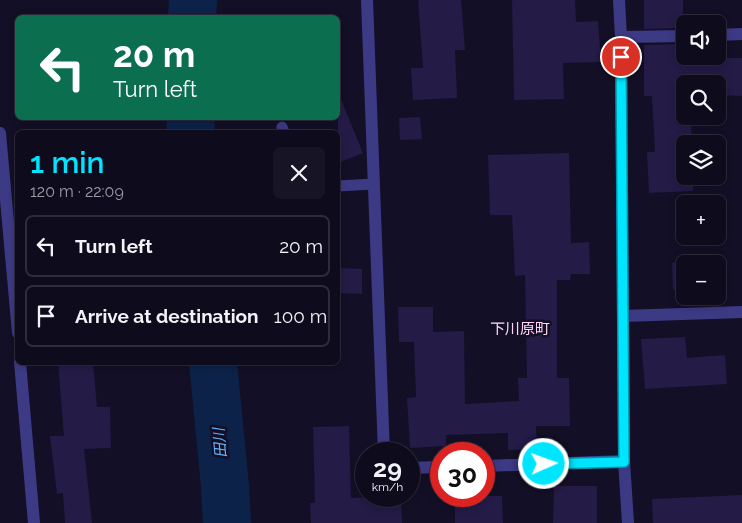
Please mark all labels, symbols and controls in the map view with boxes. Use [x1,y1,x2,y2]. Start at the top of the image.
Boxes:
map controls [676,15,726,305]
button: sound [676,15,726,65]
text: 20 m [113,34,195,75]
icon: left [30,35,95,100]
pin [600,36,642,78]
icon: arrive [607,43,635,71]
button: search [676,75,726,125]
text: Turn left [113,76,197,102]
button: layers [676,135,726,185]
text: 1 min [30,145,105,180]
button: close [273,147,325,199]
text: 120 m · 22:09 [30,182,124,201]
button: + [676,195,726,245]
icon: left [32,232,60,260]
text: Turn left [75,235,152,257]
text: 20 m [279,235,323,257]
button: − [676,255,726,305]
icon: arrive [32,302,60,330]
text: Arrive at destination [75,305,259,327]
text: 100 m [274,305,327,327]
district label: 下川原町 [490,320,550,338]
water label: 田川 [210,425,230,459]
position arrow [517,437,569,489]
speed limit sign: 30 [430,442,495,507]
text: 29 [373,453,402,483]
text: km/h [372,480,403,494]

